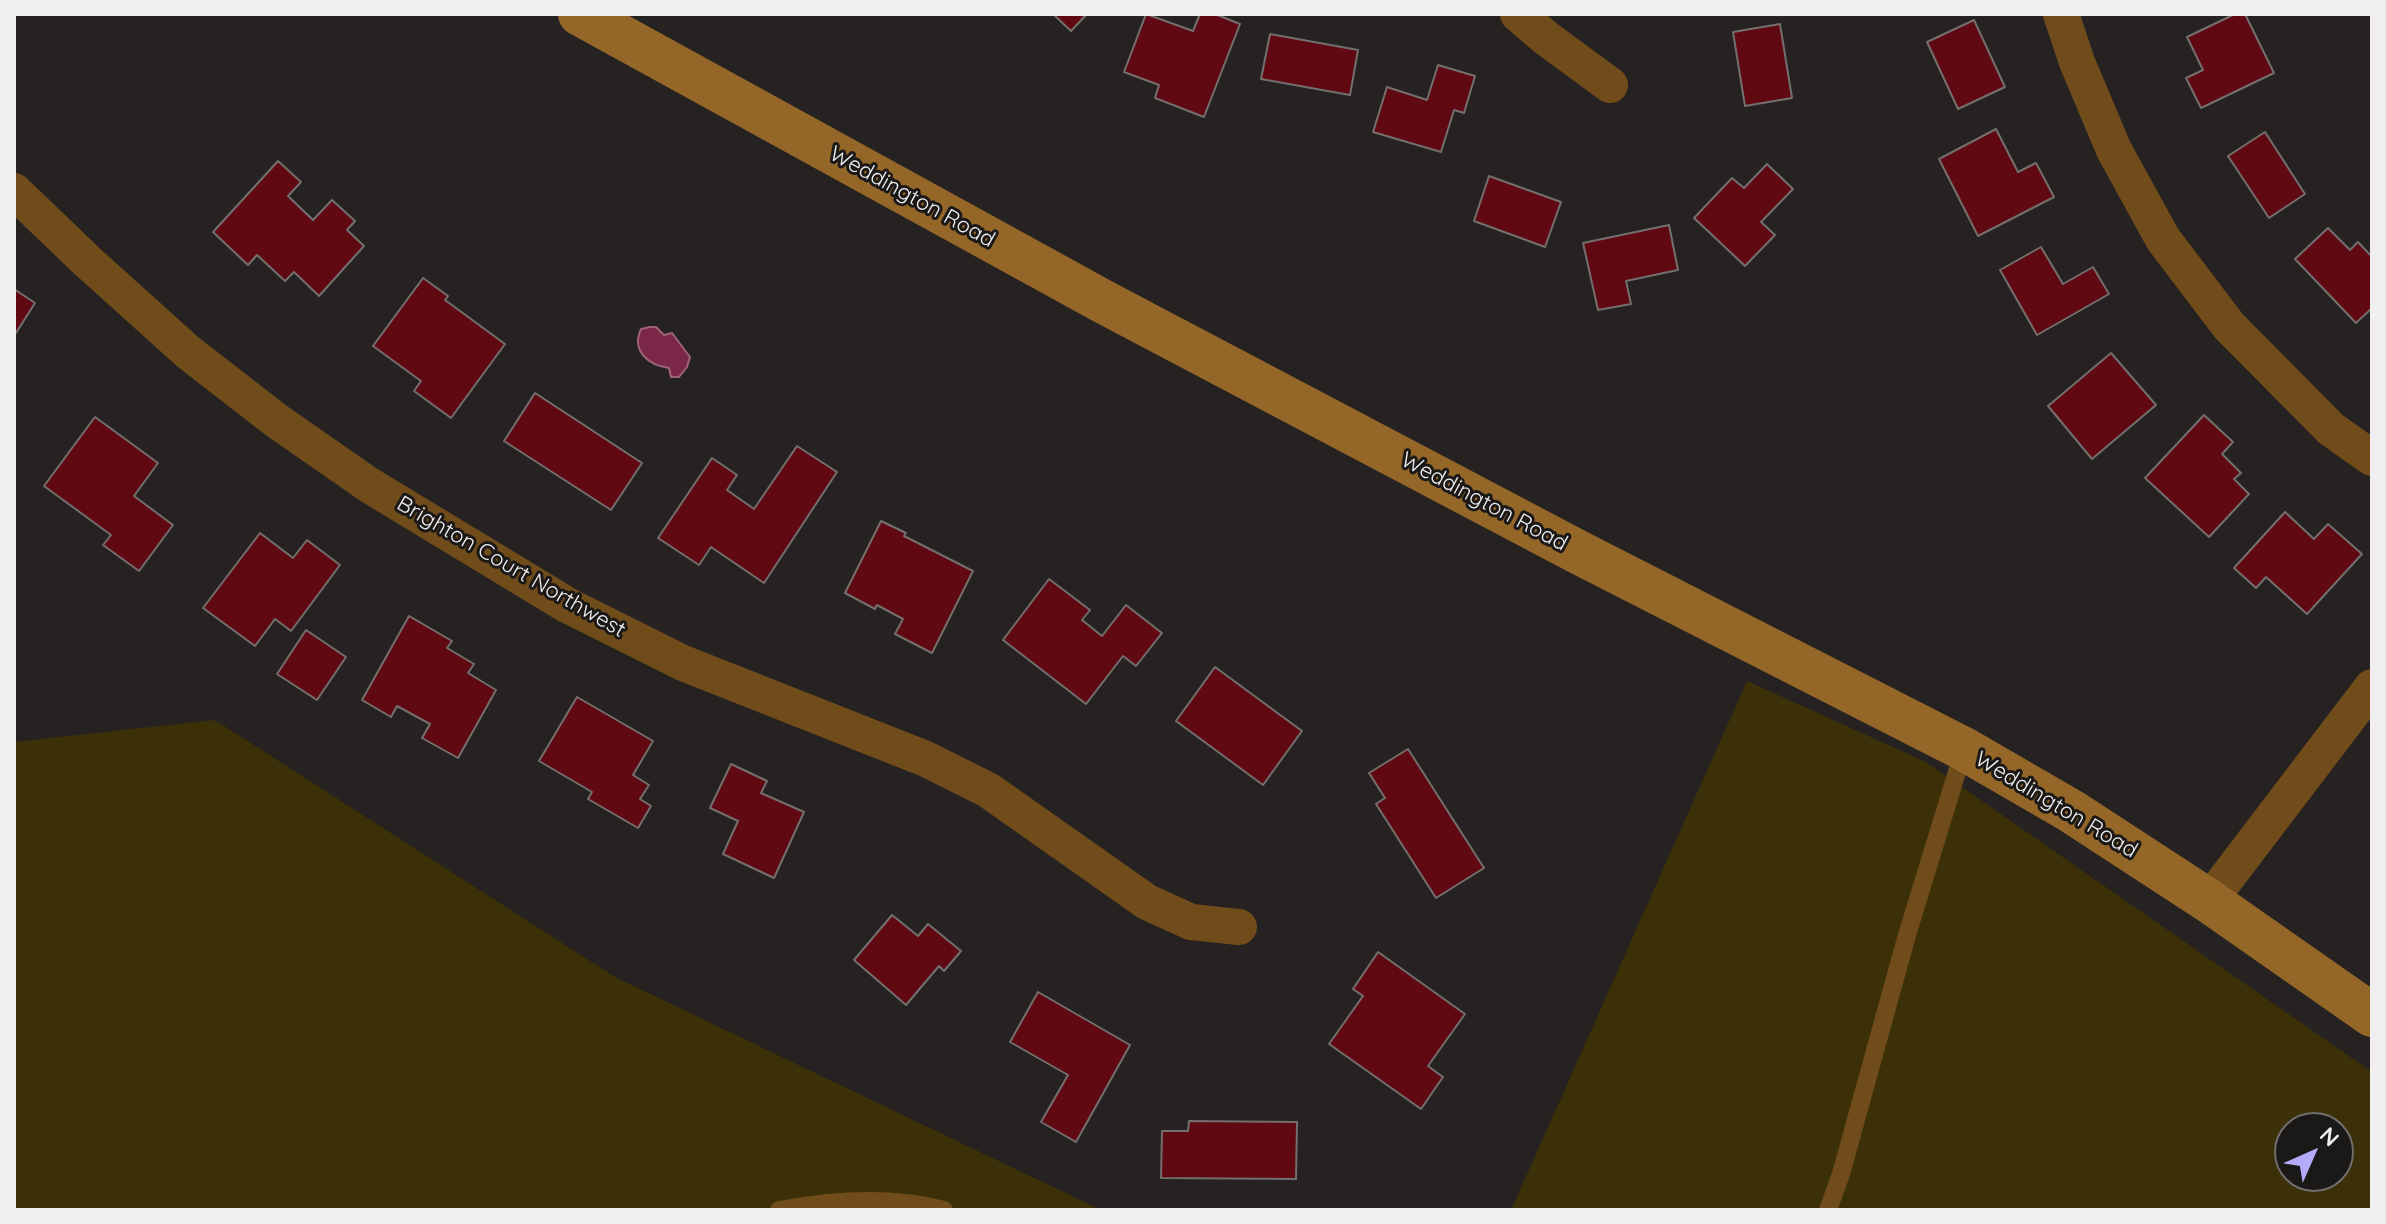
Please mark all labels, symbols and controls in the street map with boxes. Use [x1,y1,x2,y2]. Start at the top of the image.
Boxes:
street label: Weddington Road [825,141,999,253]
street label: Weddington Road [1396,447,1572,557]
street label: Brighton Court Northwest [392,491,630,643]
street label: Weddington Road [1970,746,2142,864]
north arrow [2274,1112,2354,1192]
text: N [2314,1121,2345,1152]

